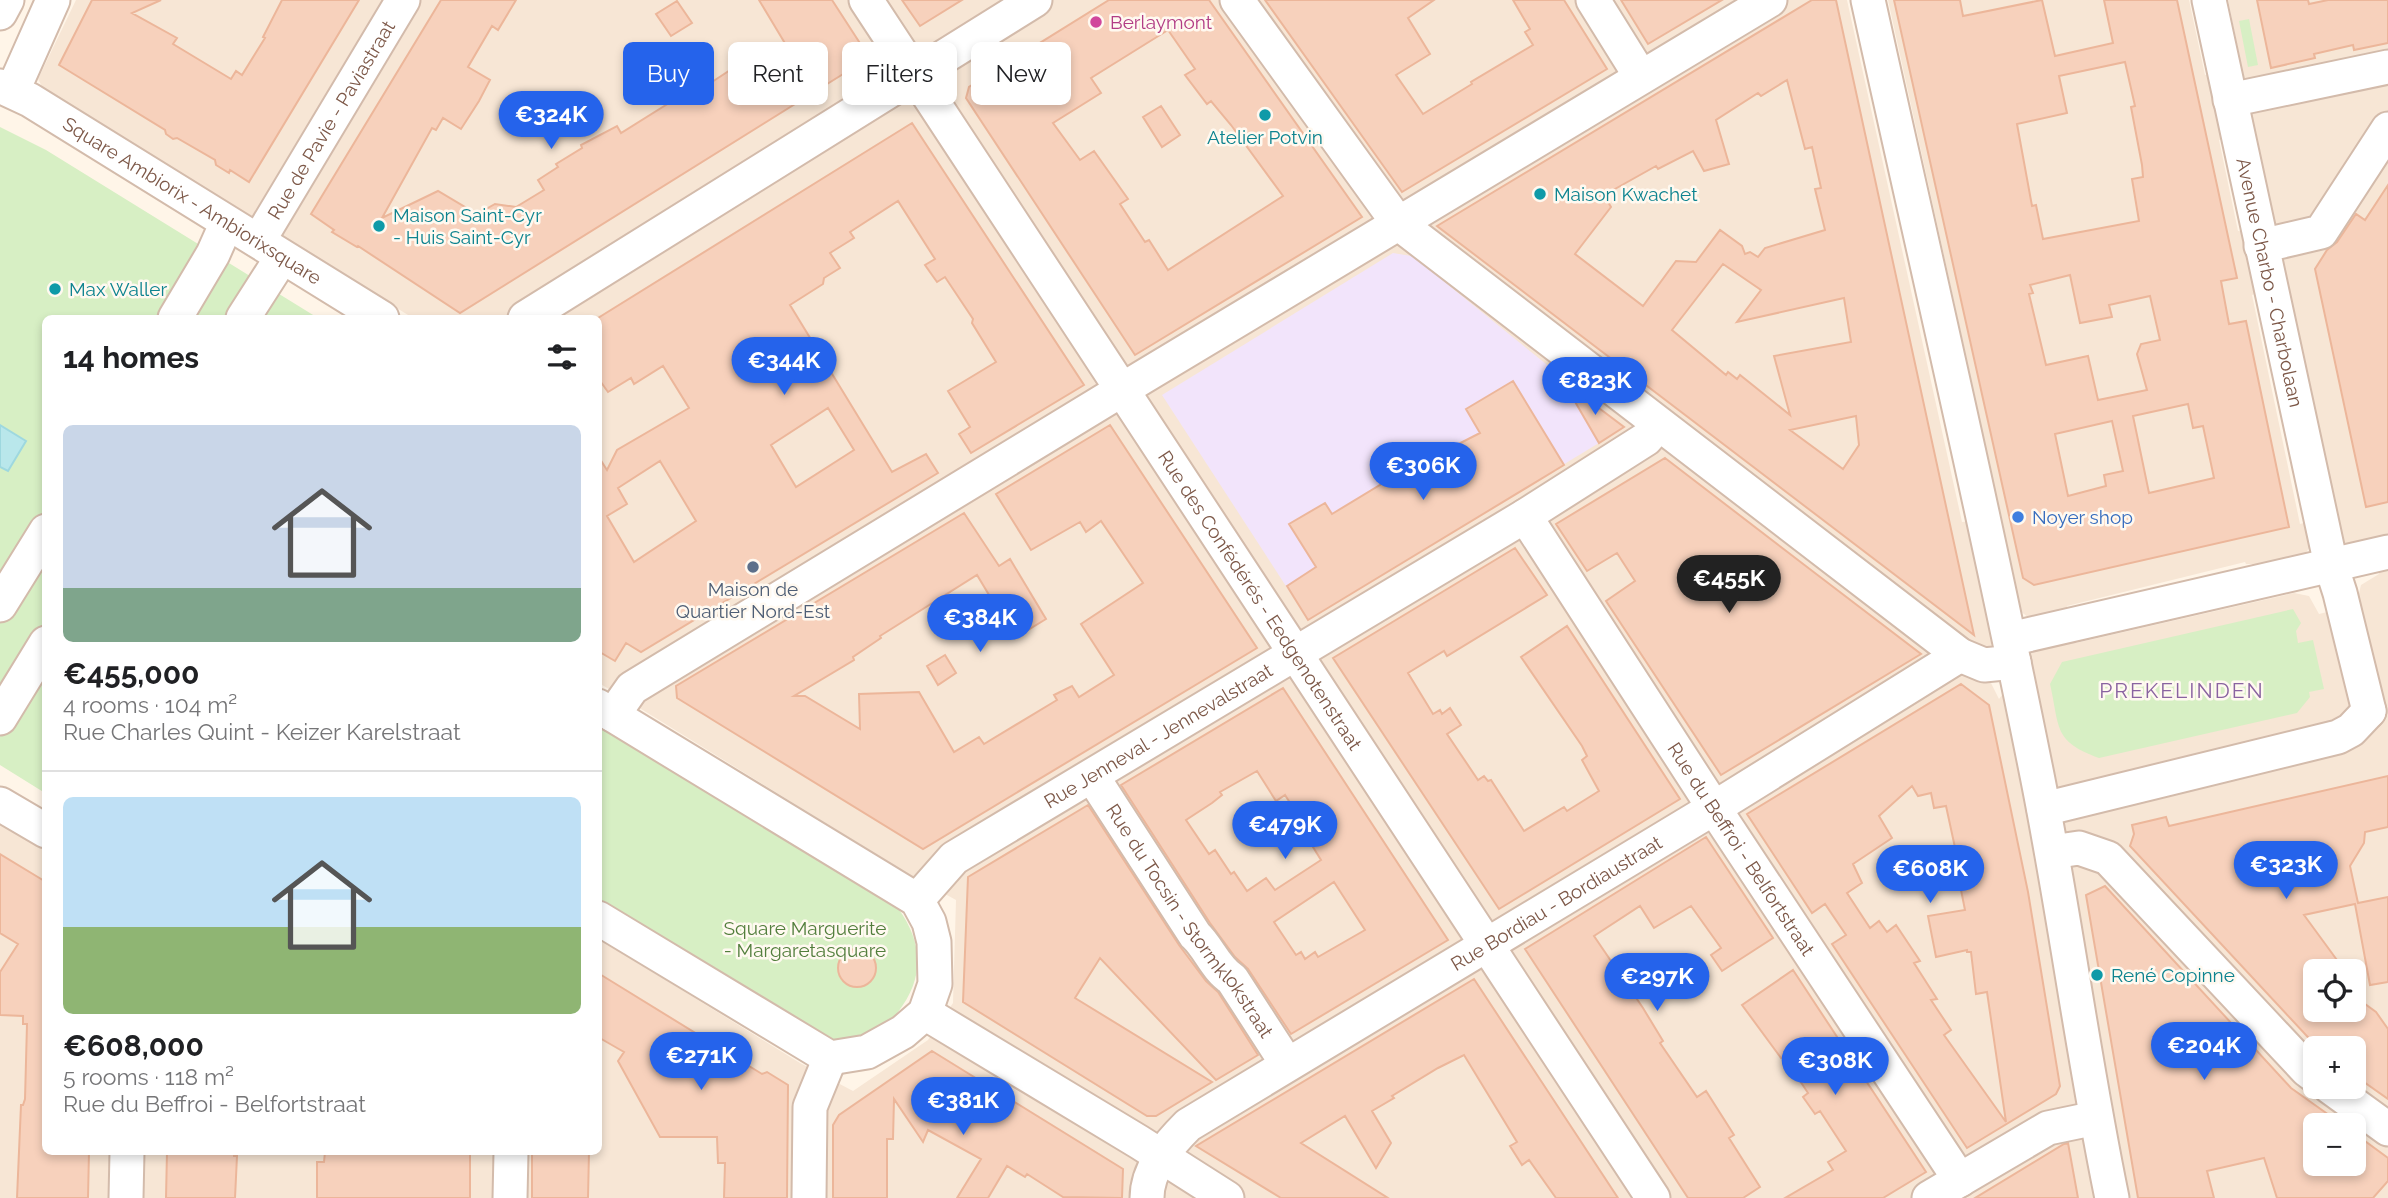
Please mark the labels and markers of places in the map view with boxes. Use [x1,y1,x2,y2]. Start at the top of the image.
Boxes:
place label: Berlaymont [1110,11,1213,33]
marker: Berlaymont [1088,14,1104,30]
pin: €324K [502,92,600,151]
marker: Atelier Potvin [1257,107,1273,123]
place label: Atelier Potvin [1207,126,1323,148]
place label: Maison Kwachet [1554,183,1698,205]
marker: Maison Kwachet [1532,186,1548,202]
place label: Maison Saint-Cyr - Huis Saint-Cyr [393,204,542,248]
marker: Maison Saint-Cyr - Huis Saint-Cyr [371,218,387,234]
place label: Max Waller [69,278,167,300]
marker: Max Waller [47,281,63,297]
pin: €344K [735,338,833,397]
pin: €823K [1546,358,1644,417]
pin: €306K [1374,442,1472,502]
place label: Noyer shop [2032,506,2133,528]
marker: Noyer shop [2010,509,2026,525]
pin: €455K [1680,556,1778,615]
marker: Maison de Quartier Nord-Est [745,559,761,575]
place label: Maison de Quartier Nord-Est [676,578,831,622]
pin: €384K [931,594,1029,654]
pin: €479K [1236,802,1334,861]
pin: €323K [2237,842,2335,901]
pin: €608K [1881,846,1979,905]
pin: €297K [1608,954,1706,1013]
place label: René Copinne [2111,964,2235,986]
marker: René Copinne [2089,967,2105,983]
pin: €204K [2155,1023,2253,1082]
pin: €271K [652,1032,750,1092]
pin: €308K [1786,1038,1884,1097]
pin: €381K [914,1078,1012,1137]

